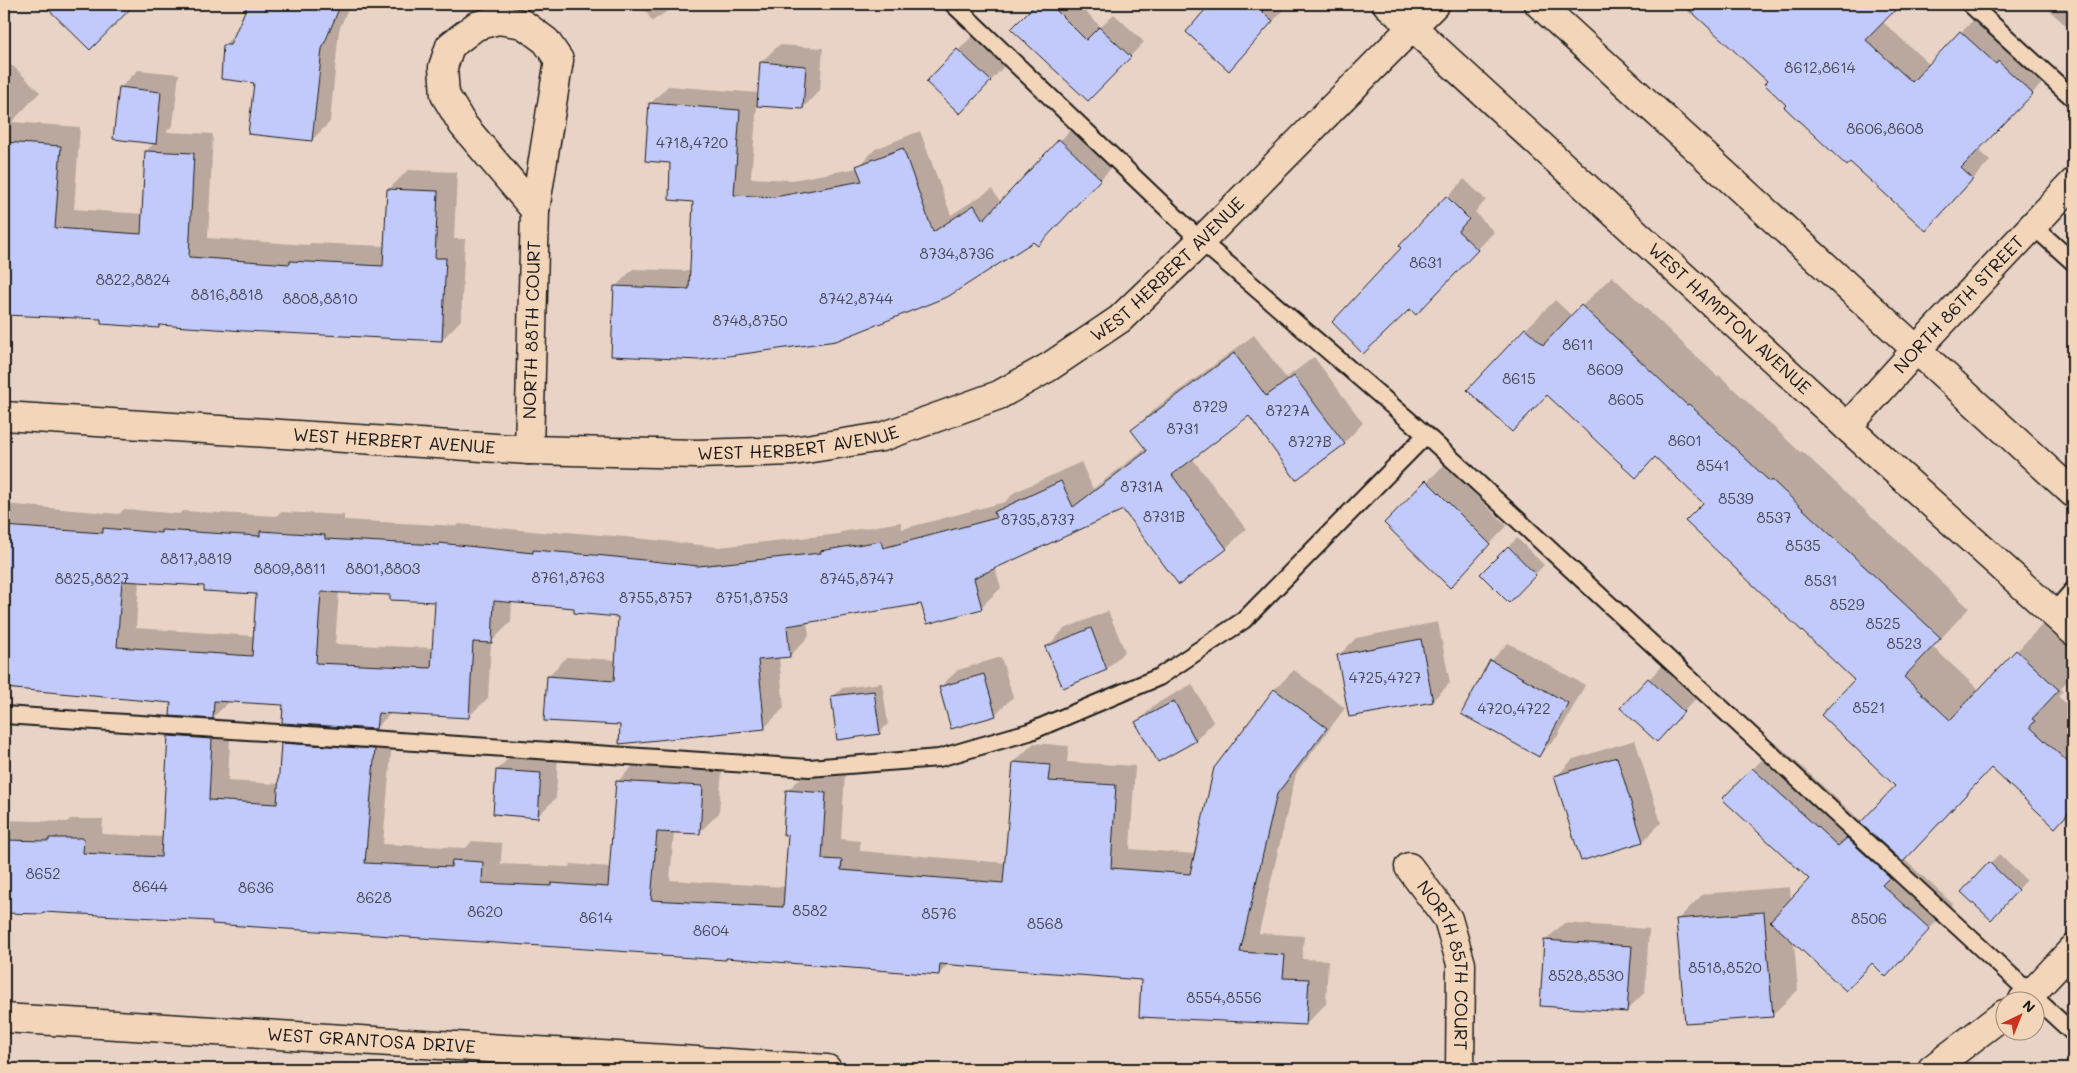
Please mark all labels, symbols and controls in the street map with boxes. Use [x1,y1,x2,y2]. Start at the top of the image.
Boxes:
house number: 8612,8614 [1784,57,1856,77]
house number: 8606,8608 [1846,118,1924,138]
house number: 4718,4720 [656,132,728,152]
street label: WEST HERBERT AVENUE [1085,191,1249,347]
street label: NORTH 86TH STREET [1888,230,2029,378]
street label: WEST HAMPTON AVENUE [1643,237,1817,399]
street label: NORTH 88TH COURT [517,240,545,420]
house number: 8734,8736 [920,243,994,263]
house number: 8631 [1409,252,1443,272]
house number: 8822,8824 [96,269,171,289]
house number: 8816,8818 [191,284,263,304]
house number: 8808,8810 [282,288,358,308]
house number: 8742,8744 [819,288,893,308]
house number: 8748,8750 [712,310,788,330]
house number: 8611 [1562,334,1594,354]
house number: 8609 [1587,359,1623,379]
house number: 8615 [1502,368,1536,388]
house number: 8605 [1608,389,1644,409]
house number: 8729 [1193,396,1227,416]
house number: 8727A [1266,400,1310,420]
house number: 8731 [1167,418,1199,438]
street label: WEST HERBERT AVENUE [697,419,902,465]
street label: WEST HERBERT AVENUE [292,422,496,459]
house number: 8601 [1668,430,1702,450]
house number: 8727B [1288,431,1332,451]
house number: 8541 [1696,455,1730,475]
house number: 8731A [1120,476,1164,496]
house number: 8539 [1718,488,1754,508]
house number: 8731B [1143,506,1185,526]
house number: 8537 [1757,507,1791,527]
house number: 8735,8737 [1001,509,1075,529]
house number: 8535 [1785,535,1821,555]
house number: 8817,8819 [160,548,232,568]
house number: 8809,8811 [254,558,326,578]
house number: 8801,8803 [346,558,421,578]
house number: 8761,8763 [532,567,605,587]
house number: 8825,8827 [55,568,129,588]
house number: 8745,8747 [820,568,894,588]
house number: 8531 [1804,570,1838,590]
house number: 8755,8757 [619,587,693,607]
house number: 8751,8753 [716,587,788,607]
house number: 8529 [1829,594,1865,614]
house number: 8525 [1866,613,1900,633]
house number: 8523 [1887,633,1922,653]
house number: 4725,4727 [1349,667,1421,687]
house number: 8521 [1853,697,1885,717]
house number: 4720,4722 [1477,698,1551,718]
house number: 8652 [25,863,61,883]
street label: NORTH 85TH COURT [1412,875,1474,1051]
house number: 8644 [132,876,168,896]
house number: 8636 [238,877,274,897]
house number: 8628 [356,887,392,907]
house number: 8582 [792,900,828,920]
house number: 8620 [467,901,503,921]
house number: 8576 [921,903,957,923]
house number: 8614 [579,907,613,927]
house number: 8506 [1851,908,1887,928]
house number: 8568 [1027,913,1063,933]
house number: 8604 [693,920,729,940]
house number: 8518,8520 [1688,957,1762,977]
house number: 8528,8530 [1548,965,1624,985]
house number: 8554,8556 [1186,987,1262,1007]
north arrow [1994,990,2044,1040]
text: N [2019,996,2040,1017]
street label: WEST GRANTOSA DRIVE [266,1021,476,1058]

